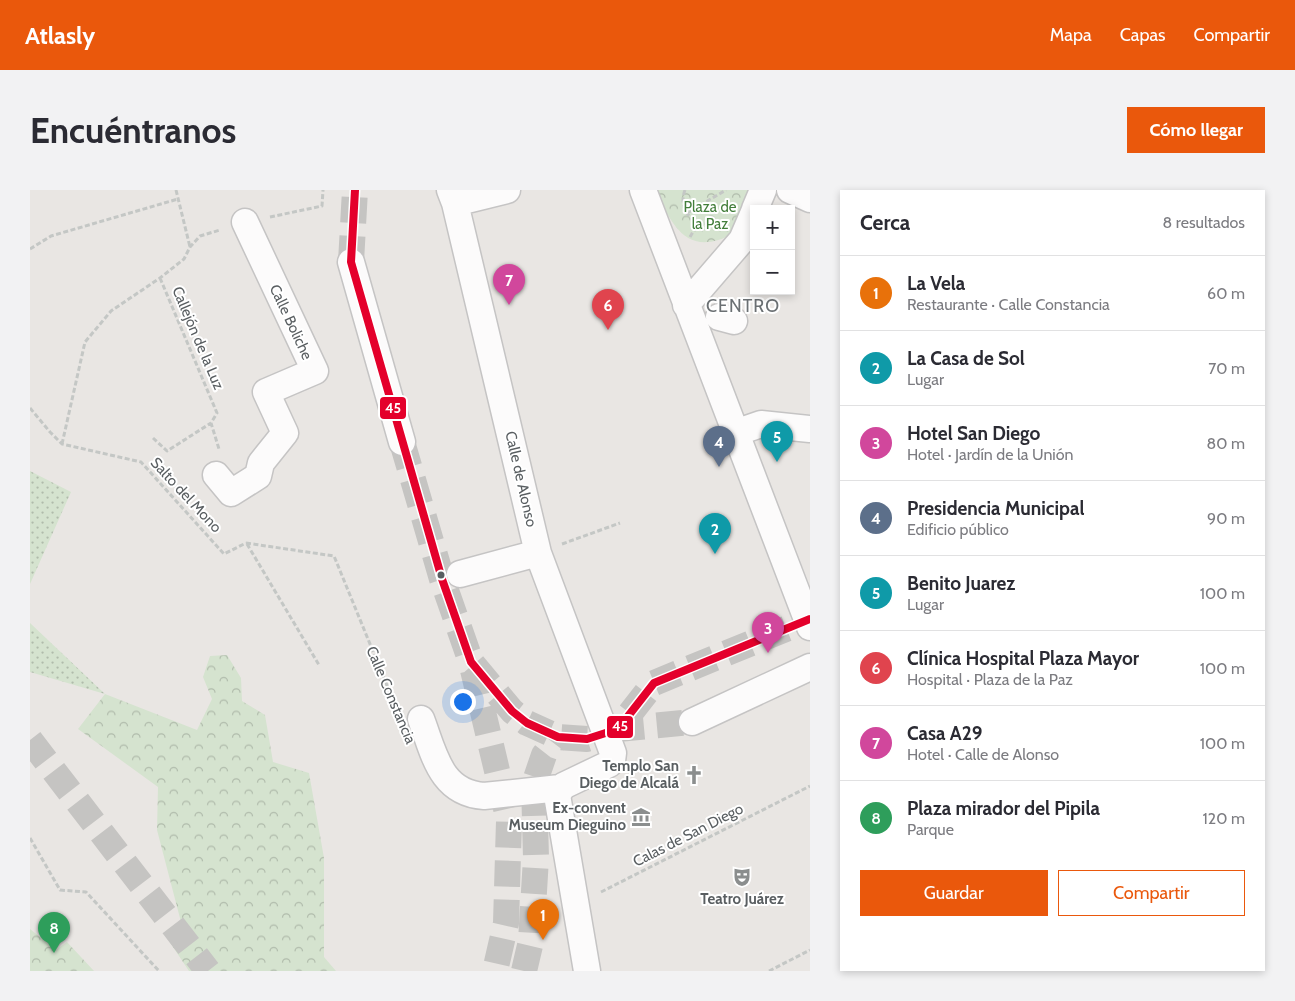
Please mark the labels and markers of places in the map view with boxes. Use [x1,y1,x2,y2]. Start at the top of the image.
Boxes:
pin: 7 [493,264,525,305]
pin: 6 [592,289,624,330]
pin: 5 [761,421,793,462]
pin: 4 [703,426,735,467]
pin: 2 [699,513,731,554]
unlabelled marker [436,570,446,580]
pin: 3 [752,612,784,653]
place label: Templo San Diego de Alcalá [579,757,680,792]
church icon: Templo San Diego de Alcalá [683,764,705,786]
place label: Ex-convent Museum Dieguino [508,799,626,834]
museum icon: Ex-convent Museum Dieguino [630,806,652,828]
theatre icon: Teatro Juárez [731,866,753,888]
place label: Teatro Juárez [700,890,784,908]
pin: 1 [527,899,559,940]
pin: 8 [38,912,70,953]

